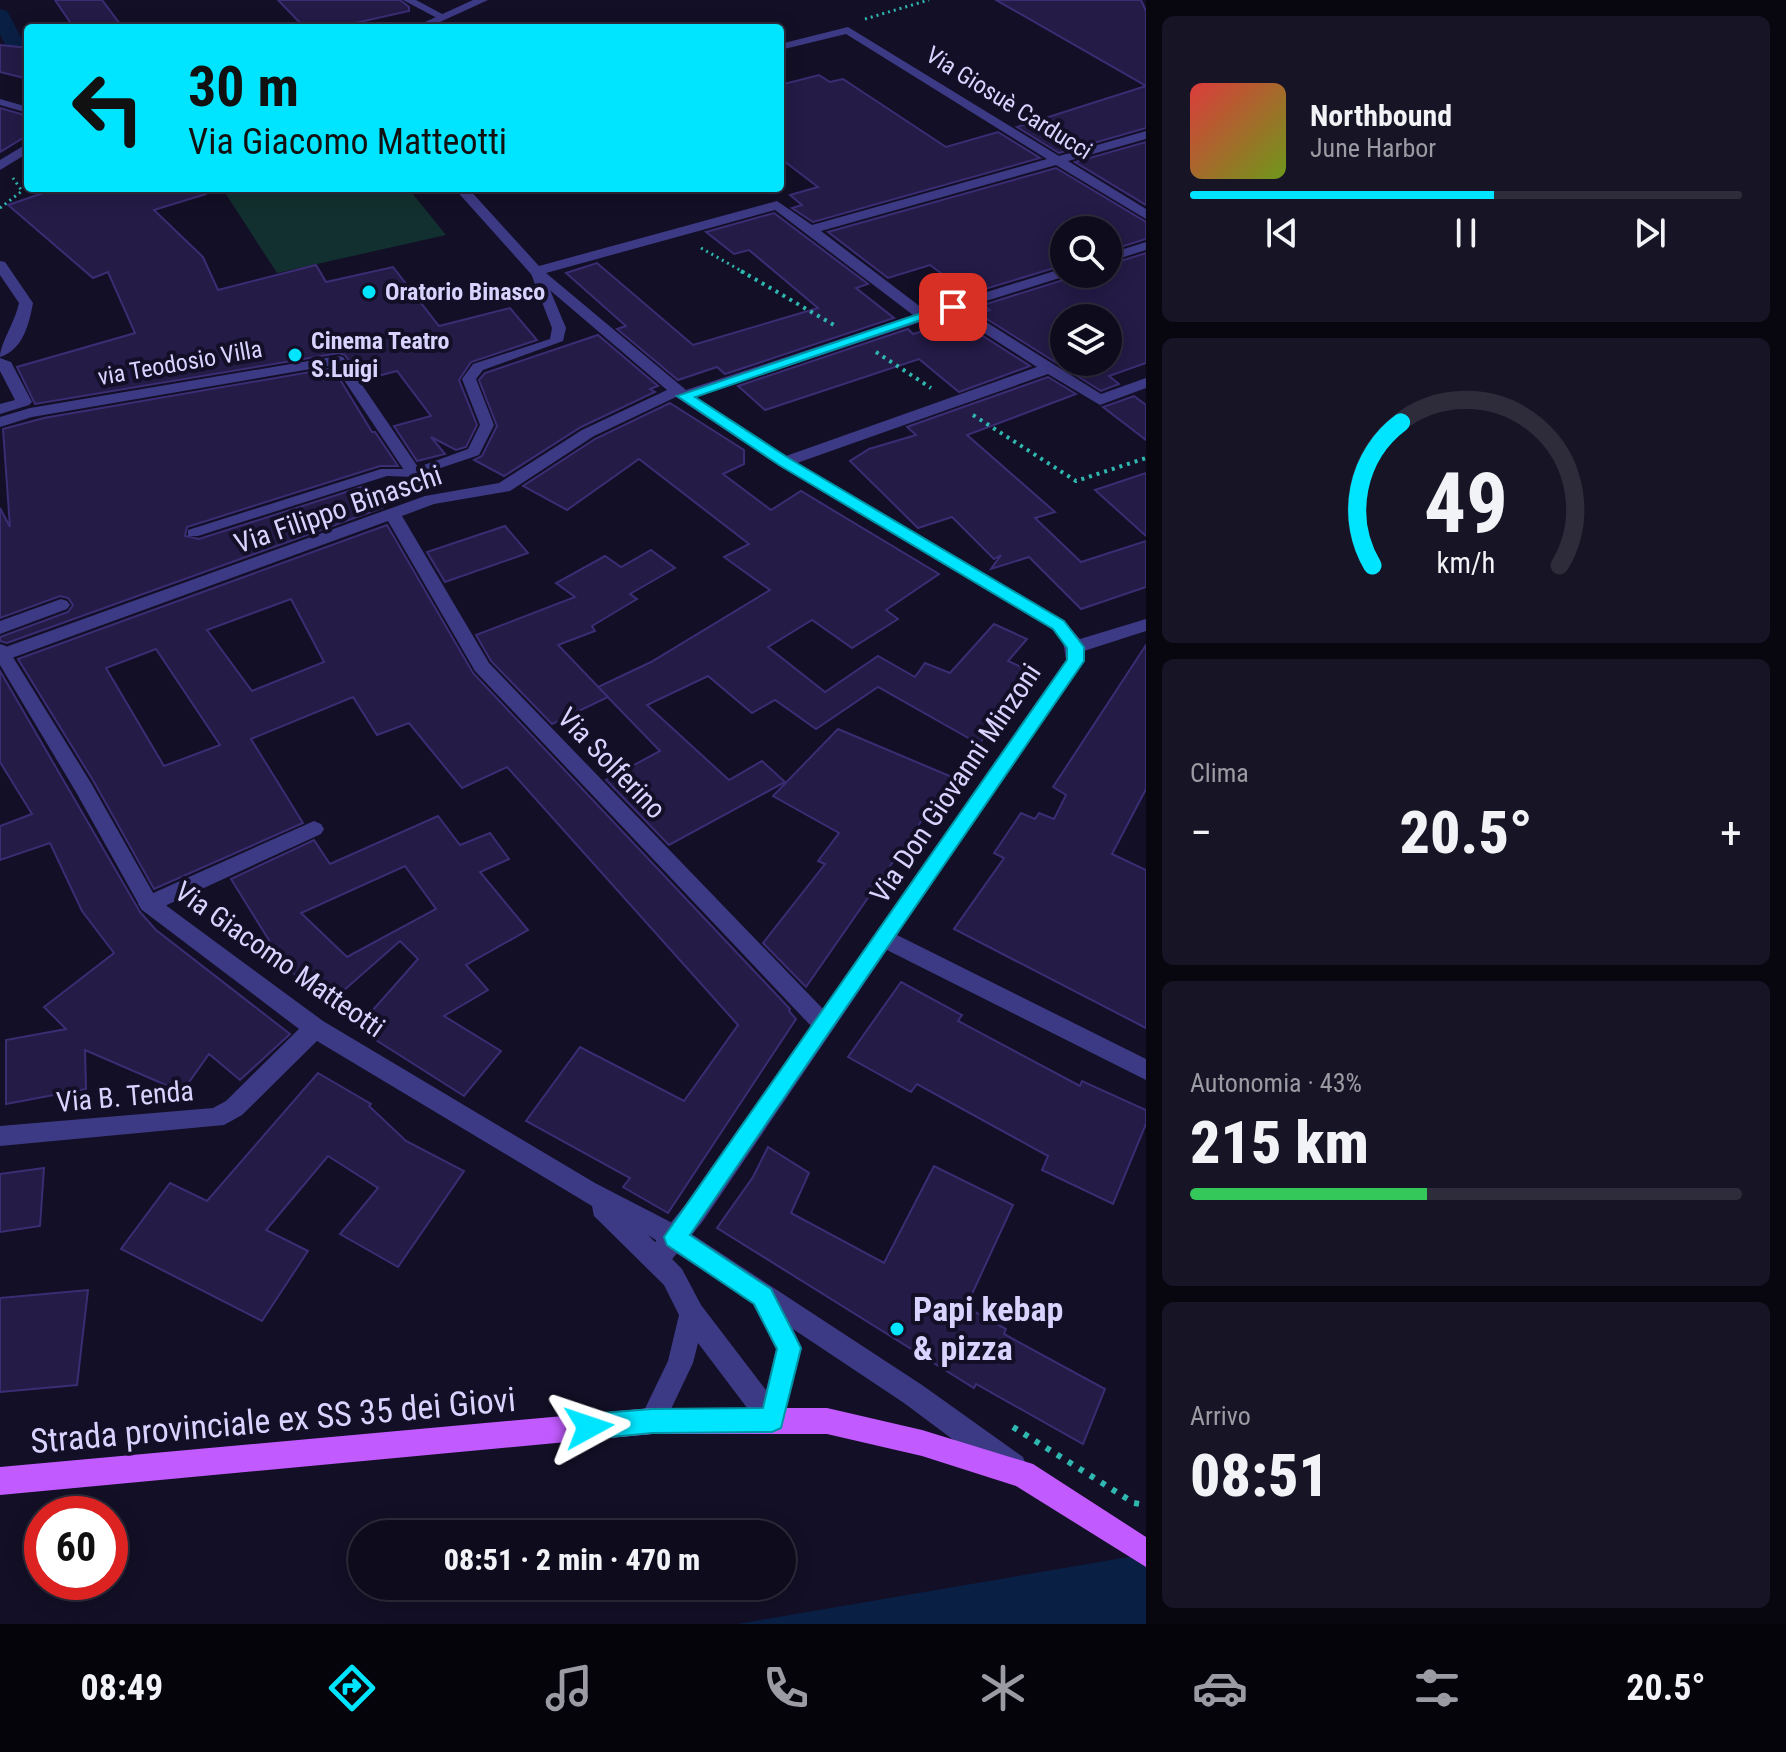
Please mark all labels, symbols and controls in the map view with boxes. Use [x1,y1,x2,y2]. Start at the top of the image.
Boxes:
street label: Via Giosuè Carducci [921,41,1097,165]
text: 30 m [188,54,299,120]
icon: left [56,56,160,160]
text: Northbound [1310,98,1452,133]
text: Via Giacomo Matteotti [188,121,507,163]
text: June Harbor [1310,133,1436,163]
icon: previous [1260,211,1304,255]
icon: pause [1444,211,1488,255]
icon: next [1628,211,1672,255]
map controls [1050,216,1122,376]
button: search [1050,216,1122,288]
pin [919,273,987,341]
place label: Oratorio Binasco [385,278,545,306]
marker: Oratorio Binasco [360,283,378,301]
icon: arrive [931,285,975,329]
button: layers [1050,304,1122,376]
place label: Cinema Teatro S.Luigi [311,327,450,383]
street label: via Teodosio Villa [96,335,264,391]
marker: Cinema Teatro S.Luigi [286,346,304,364]
text: 49 [1424,455,1508,552]
street label: Via Filippo Binaschi [230,459,446,560]
text: km/h [1437,547,1495,581]
street label: Via Don Giovanni Minzoni [863,657,1048,909]
street label: Via Solferino [551,701,673,826]
text: Clima [1190,758,1249,788]
text: 20.5° [1400,797,1533,868]
text: − [1190,807,1212,859]
text: + [1720,807,1742,859]
street label: Via Giacomo Matteotti [169,875,391,1044]
text: Autonomia · 43% [1190,1068,1362,1098]
street label: Via B. Tenda [55,1074,195,1119]
text: 215 km [1190,1107,1369,1178]
place label: Papi kebap & pizza [913,1289,1063,1368]
marker: Papi kebap & pizza [888,1320,906,1338]
street label: Strada provinciale ex SS 35 dei Giovi [29,1379,517,1461]
position arrow [547,1385,631,1469]
text: Arrivo [1190,1401,1251,1431]
text: 08:51 [1190,1440,1329,1511]
speed limit sign: 60 [24,1496,128,1600]
text: 08:51 · 2 min · 470 m [444,1542,700,1577]
icon: directions [324,1660,380,1716]
icon: music [541,1660,597,1716]
icon: phone [758,1660,814,1716]
icon: climate [975,1660,1031,1716]
icon: car [1192,1660,1248,1716]
icon: filters [1409,1660,1465,1716]
text: 08:49 [81,1667,163,1709]
text: 20.5° [1626,1667,1705,1709]

